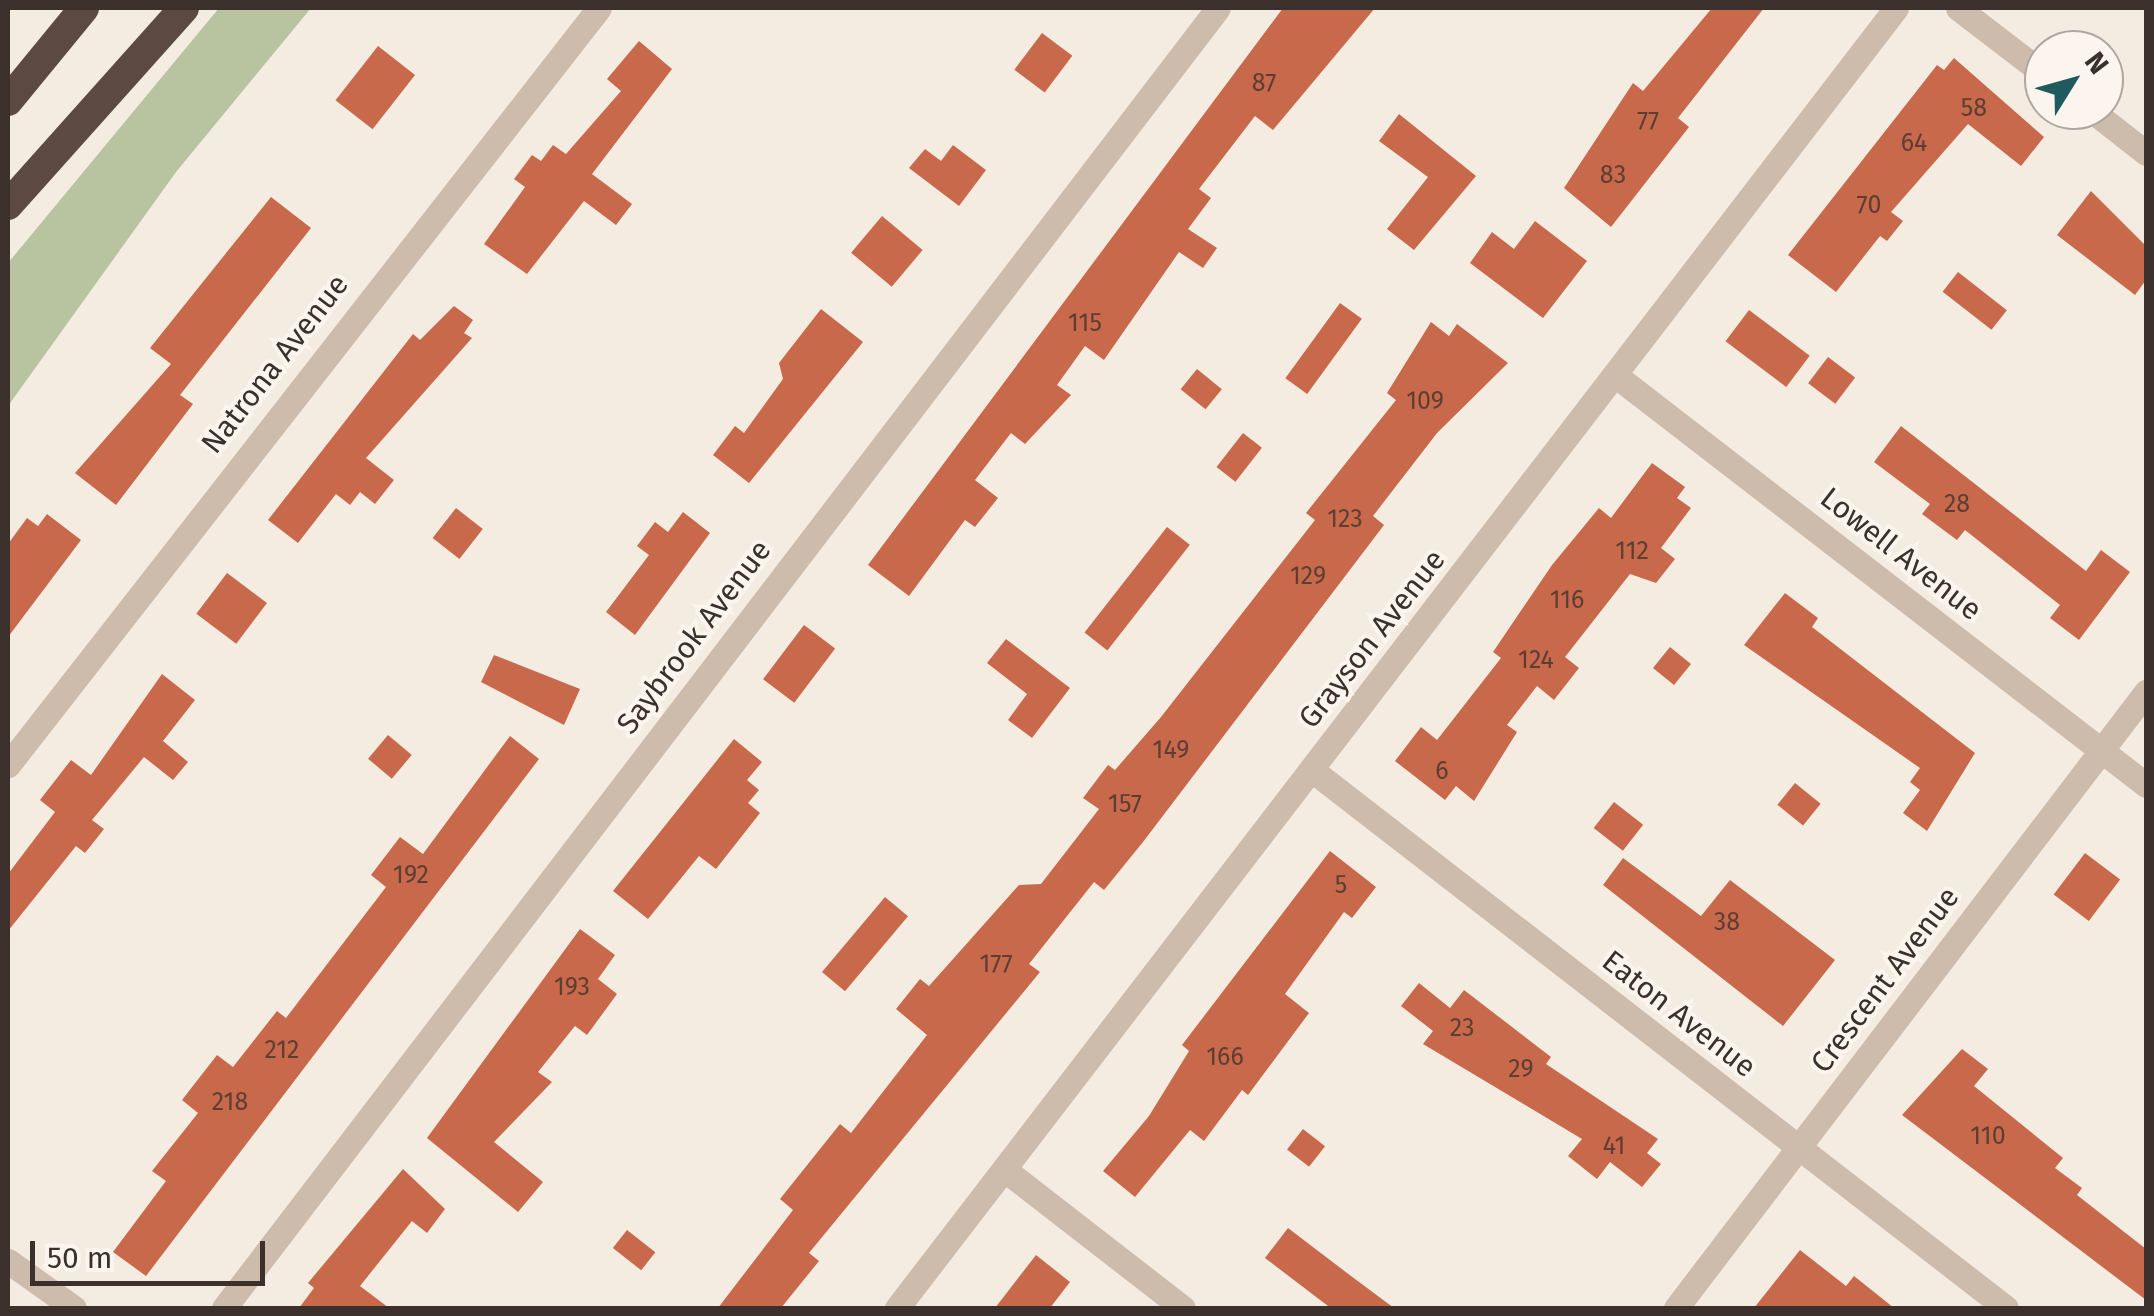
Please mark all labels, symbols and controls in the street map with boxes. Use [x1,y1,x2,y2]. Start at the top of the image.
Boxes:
north arrow [2024,30,2124,130]
text: N [2078,45,2116,80]
house number: 87 [1252,68,1276,98]
house number: 58 [1961,93,1987,123]
house number: 77 [1637,106,1659,136]
house number: 64 [1901,128,1927,158]
house number: 83 [1600,160,1626,190]
house number: 70 [1857,190,1881,220]
street label: Natrona Avenue [194,267,356,461]
house number: 115 [1068,308,1102,338]
house number: 109 [1406,386,1444,416]
street label: Lowell Avenue [1813,480,1989,628]
house number: 28 [1944,489,1970,519]
house number: 123 [1327,504,1363,534]
street label: Saybrook Avenue [609,533,779,741]
house number: 112 [1615,536,1649,566]
street label: Grayson Avenue [1291,543,1453,735]
house number: 129 [1290,561,1326,591]
house number: 116 [1550,585,1584,615]
house number: 124 [1518,645,1554,675]
house number: 149 [1153,735,1189,765]
house number: 6 [1435,756,1449,786]
house number: 157 [1108,789,1142,819]
house number: 192 [393,860,429,890]
house number: 5 [1335,870,1347,900]
street label: Crescent Avenue [1803,880,1967,1080]
house number: 38 [1714,907,1740,937]
street label: Eaton Avenue [1595,943,1763,1085]
house number: 177 [979,949,1013,979]
house number: 193 [554,972,590,1002]
house number: 23 [1450,1013,1474,1043]
house number: 212 [265,1035,299,1065]
house number: 166 [1206,1042,1244,1072]
house number: 29 [1508,1054,1534,1084]
house number: 218 [212,1087,248,1117]
house number: 110 [1970,1121,2006,1151]
house number: 41 [1603,1131,1625,1161]
scale bar [35,1221,270,1283]
text: 50 m [47,1240,112,1276]

